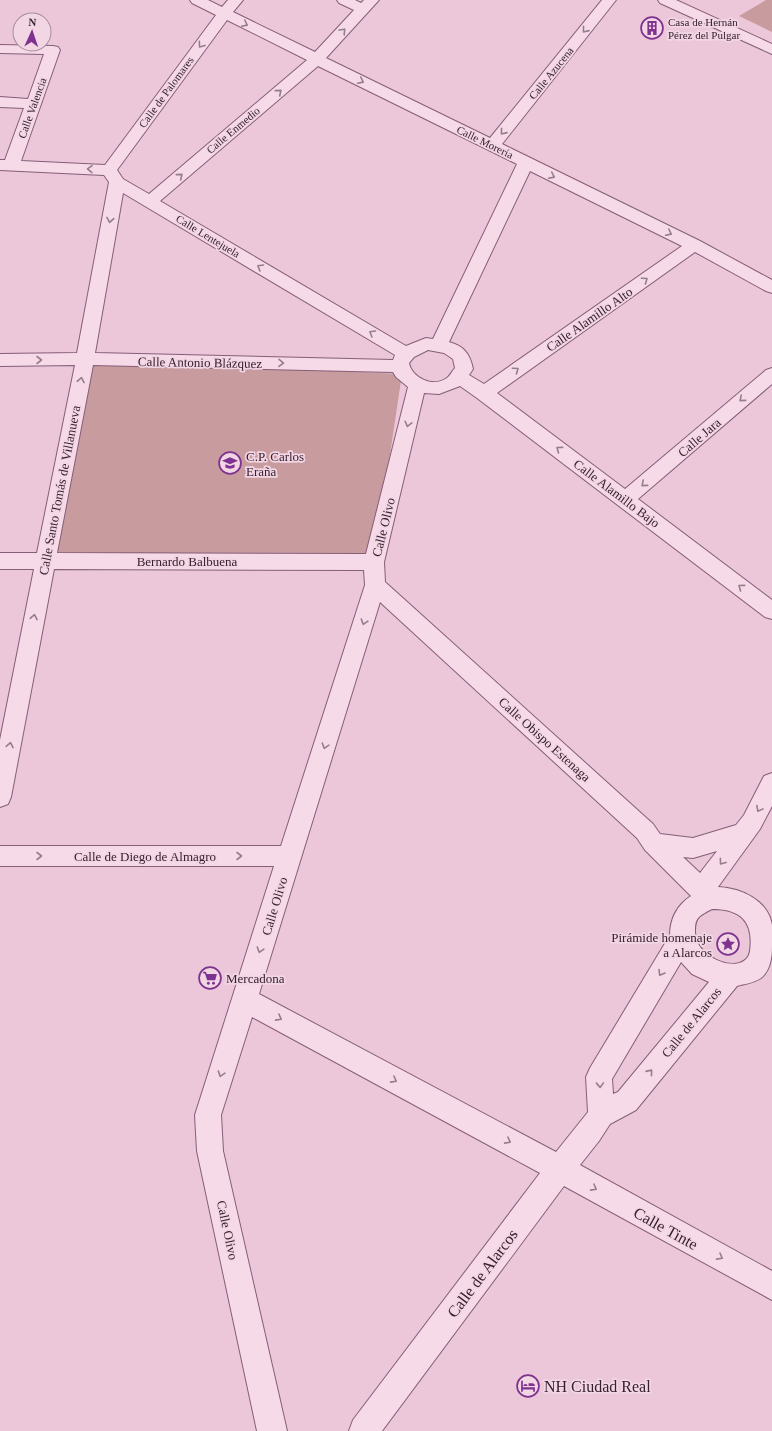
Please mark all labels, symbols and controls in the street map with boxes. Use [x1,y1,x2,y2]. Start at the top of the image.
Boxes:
north arrow [12,12,52,52]
building icon: Casa de Hernán Pérez del Pulgar [639,15,665,41]
text: N [28,16,37,28]
place label: Casa de Hernán Pérez del Pulgar [668,16,740,41]
one-way arrow [240,19,248,27]
one-way arrow [582,26,589,33]
one-way arrow [338,28,346,36]
one-way arrow [198,41,206,48]
street label: Calle Azucena [526,44,576,102]
street label: Calle de Palomares [136,54,196,130]
street label: Calle Valencia [15,76,49,140]
one-way arrow [357,76,365,84]
one-way arrow [274,89,281,96]
street label: Calle Enmedio [204,104,262,156]
street label: Calle Morería [455,123,515,161]
one-way arrow [501,127,508,134]
one-way arrow [87,165,93,173]
one-way arrow [548,171,556,178]
one-way arrow [175,174,182,181]
street label: Calle Lentejuela [174,212,242,260]
one-way arrow [106,217,115,223]
one-way arrow [665,228,672,236]
one-way arrow [257,264,264,271]
one-way arrow [641,278,648,285]
street label: Calle Alamillo Alto [543,284,635,355]
one-way arrow [369,330,376,338]
street label: Calle Antonio Blázquez [138,354,262,371]
one-way arrow [36,355,42,364]
one-way arrow [278,359,284,367]
one-way arrow [512,367,519,375]
one-way arrow [76,377,84,383]
one-way arrow [740,395,747,402]
street label: Calle Santo Tomás de Villanueva [36,404,83,576]
street label: Calle Jara [675,415,724,460]
one-way arrow [404,420,413,427]
one-way arrow [557,447,564,454]
place label: C.P. Carlos Eraña [246,449,304,479]
school or university icon: C.P. Carlos Eraña [217,450,243,476]
street label: Calle Alamillo Bajo [571,456,663,531]
one-way arrow [641,479,648,486]
street label: Calle Olivo [369,496,398,558]
street label: Bernardo Balbuena [137,554,238,569]
one-way arrow [738,585,745,592]
one-way arrow [30,614,38,621]
one-way arrow [360,618,369,625]
street label: Calle Obispo Estenaga [496,694,594,785]
one-way arrow [5,742,14,748]
one-way arrow [321,742,330,749]
one-way arrow [756,804,763,812]
street label: Calle de Diego de Almagro [74,849,216,864]
one-way arrow [36,852,42,860]
one-way arrow [236,852,242,860]
one-way arrow [720,857,727,864]
street label: Calle Olivo [258,875,290,937]
place label: Pirámide homenaje a Alarcos [611,930,712,960]
place icon: Pirámide homenaje a Alarcos [715,931,741,957]
one-way arrow [257,947,265,954]
supermarket icon: Mercadona [197,965,223,991]
one-way arrow [659,969,666,976]
place label: Mercadona [226,971,285,986]
street label: Calle de Alarcos [659,984,724,1060]
one-way arrow [275,1013,282,1021]
one-way arrow [646,1069,653,1076]
one-way arrow [217,1070,226,1077]
one-way arrow [390,1075,397,1082]
one-way arrow [595,1082,604,1088]
one-way arrow [504,1136,511,1144]
one-way arrow [590,1183,597,1190]
street label: Calle Olivo [214,1199,241,1261]
street label: Calle Tinte [631,1204,701,1253]
street label: Calle de Alarcos [444,1226,521,1321]
one-way arrow [716,1253,723,1260]
hotel icon: NH Ciudad Real [515,1373,541,1399]
place label: NH Ciudad Real [544,1378,651,1395]

